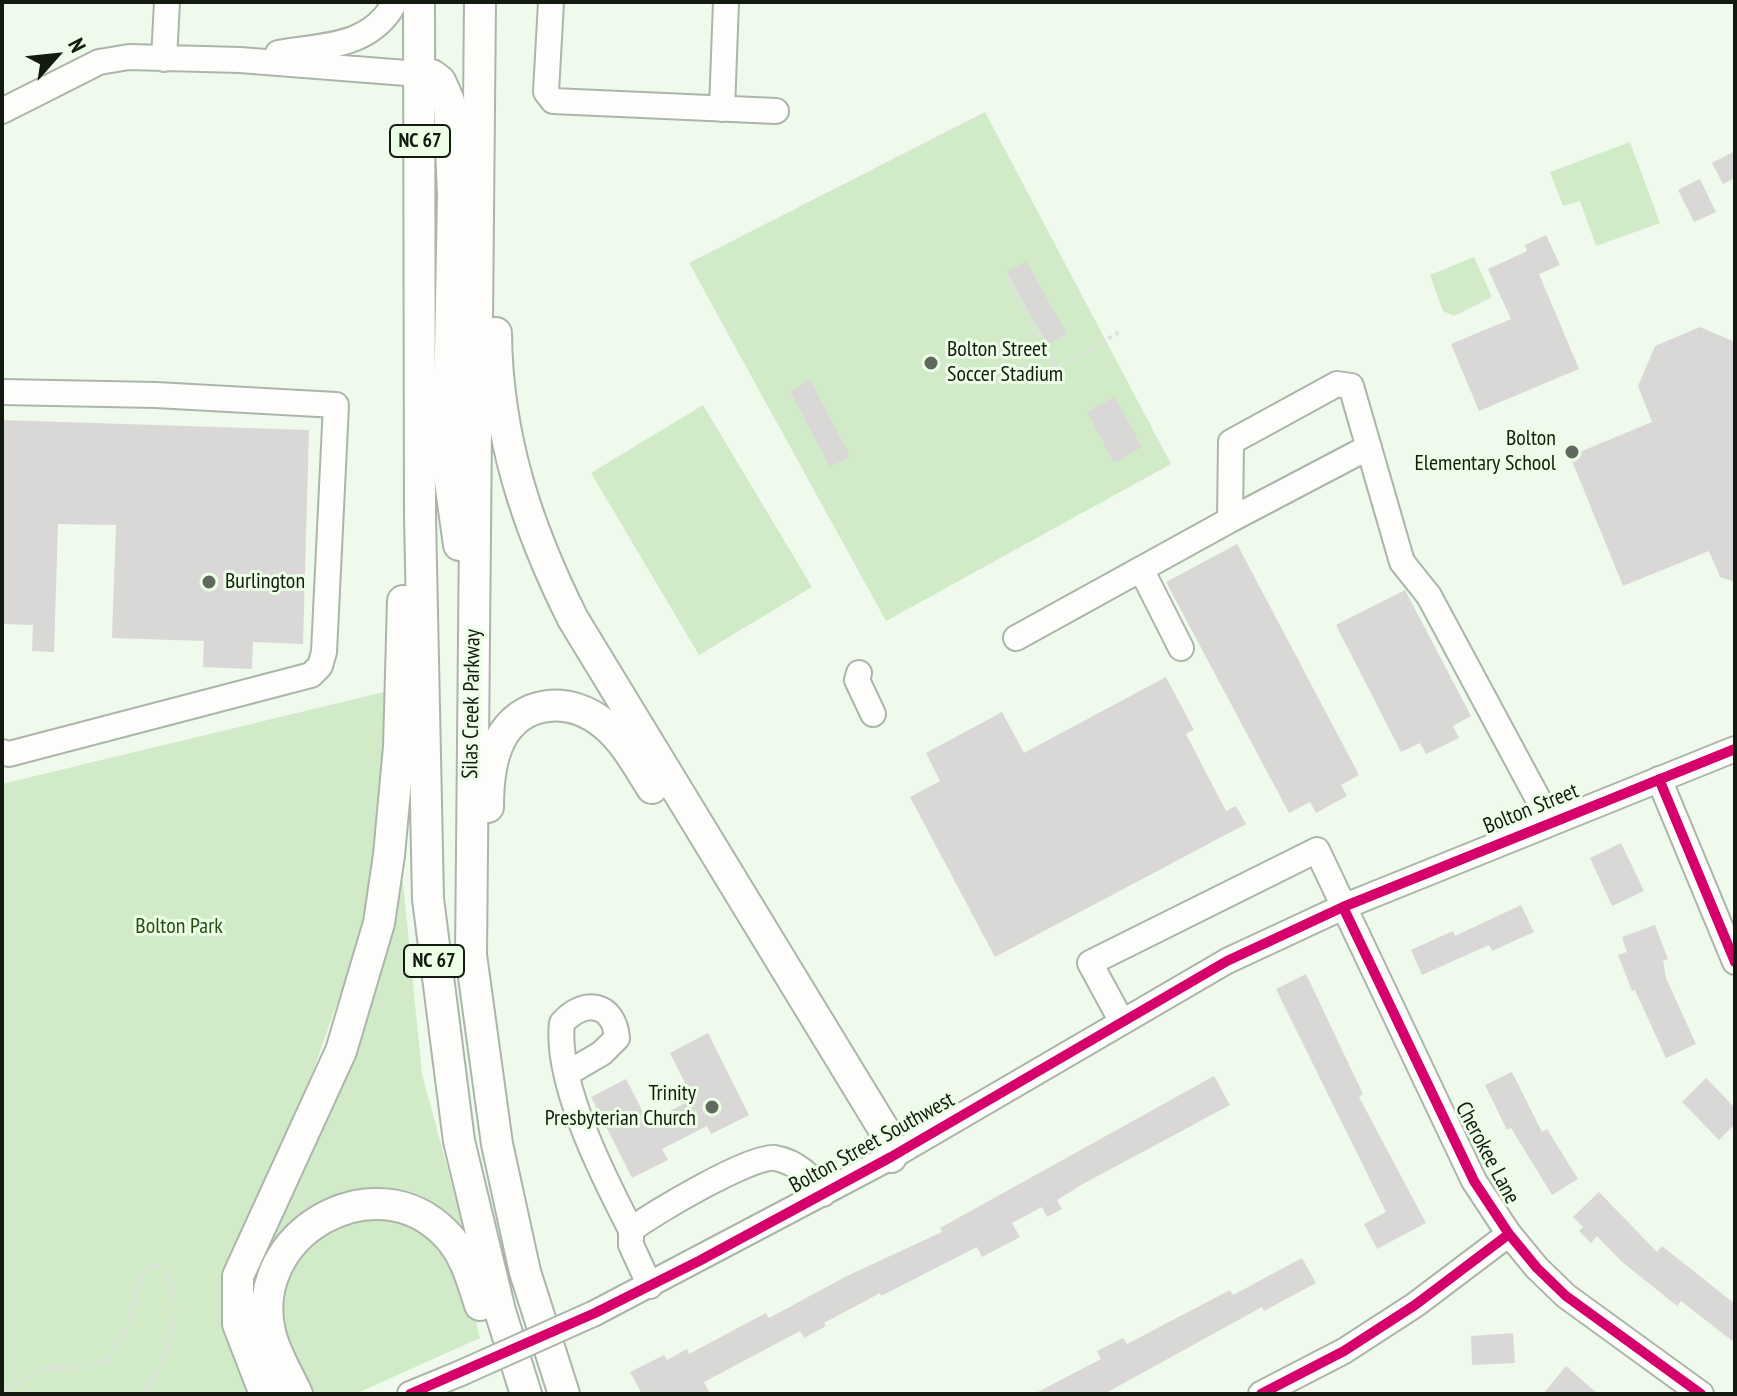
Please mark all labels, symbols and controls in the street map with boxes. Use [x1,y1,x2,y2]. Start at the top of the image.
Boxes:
north arrow [16,16,96,96]
text: N [62,33,93,57]
road number: NC 67 [390,125,450,157]
place label: Bolton Street Soccer Stadium [947,337,1063,388]
marker: Bolton Street Soccer Stadium [922,354,940,372]
place label: Bolton Elementary School [1414,426,1556,478]
marker: Bolton Elementary School [1563,443,1581,461]
place label: Burlington [225,569,305,595]
marker: Burlington [200,573,218,591]
street label: Silas Creek Parkway [457,629,487,779]
street label: Bolton Street [1480,778,1582,840]
park label: Bolton Park [135,914,223,940]
road number: NC 67 [404,945,464,977]
place label: Trinity Presbyterian Church [545,1081,696,1132]
street label: Bolton Street Southwest [785,1087,959,1199]
street label: Cherokee Lane [1449,1097,1525,1209]
marker: Trinity Presbyterian Church [703,1098,721,1116]

